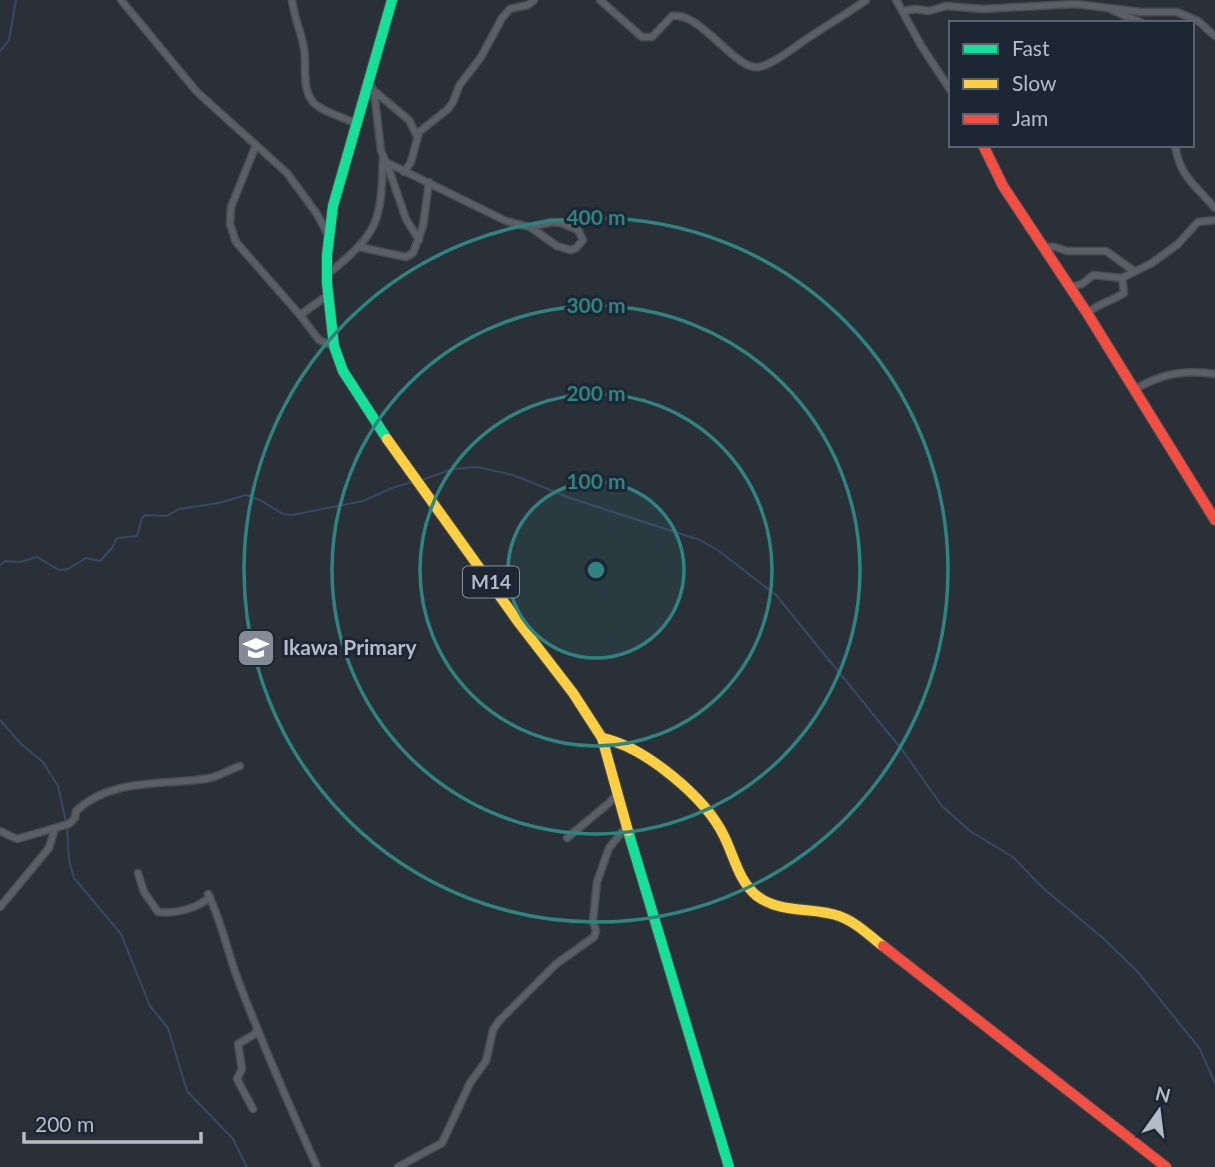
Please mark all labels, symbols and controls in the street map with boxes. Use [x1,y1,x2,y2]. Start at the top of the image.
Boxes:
legend [949,21,1194,147]
text: Fast [1012,35,1050,60]
text: Slow [1012,70,1057,95]
text: Jam [1012,105,1048,130]
text: 400 m [566,204,626,229]
text: 300 m [566,292,626,317]
text: 200 m [566,380,626,405]
text: 100 m [566,468,626,493]
centre of rings [584,558,608,582]
road number: M14 [463,566,519,597]
school or university icon: Ikawa Primary [235,627,277,669]
place label: Ikawa Primary [283,634,417,659]
north arrow [1124,1076,1194,1146]
text: N [1153,1081,1173,1107]
scale bar [24,1100,201,1144]
text: 200 m [35,1111,94,1136]

